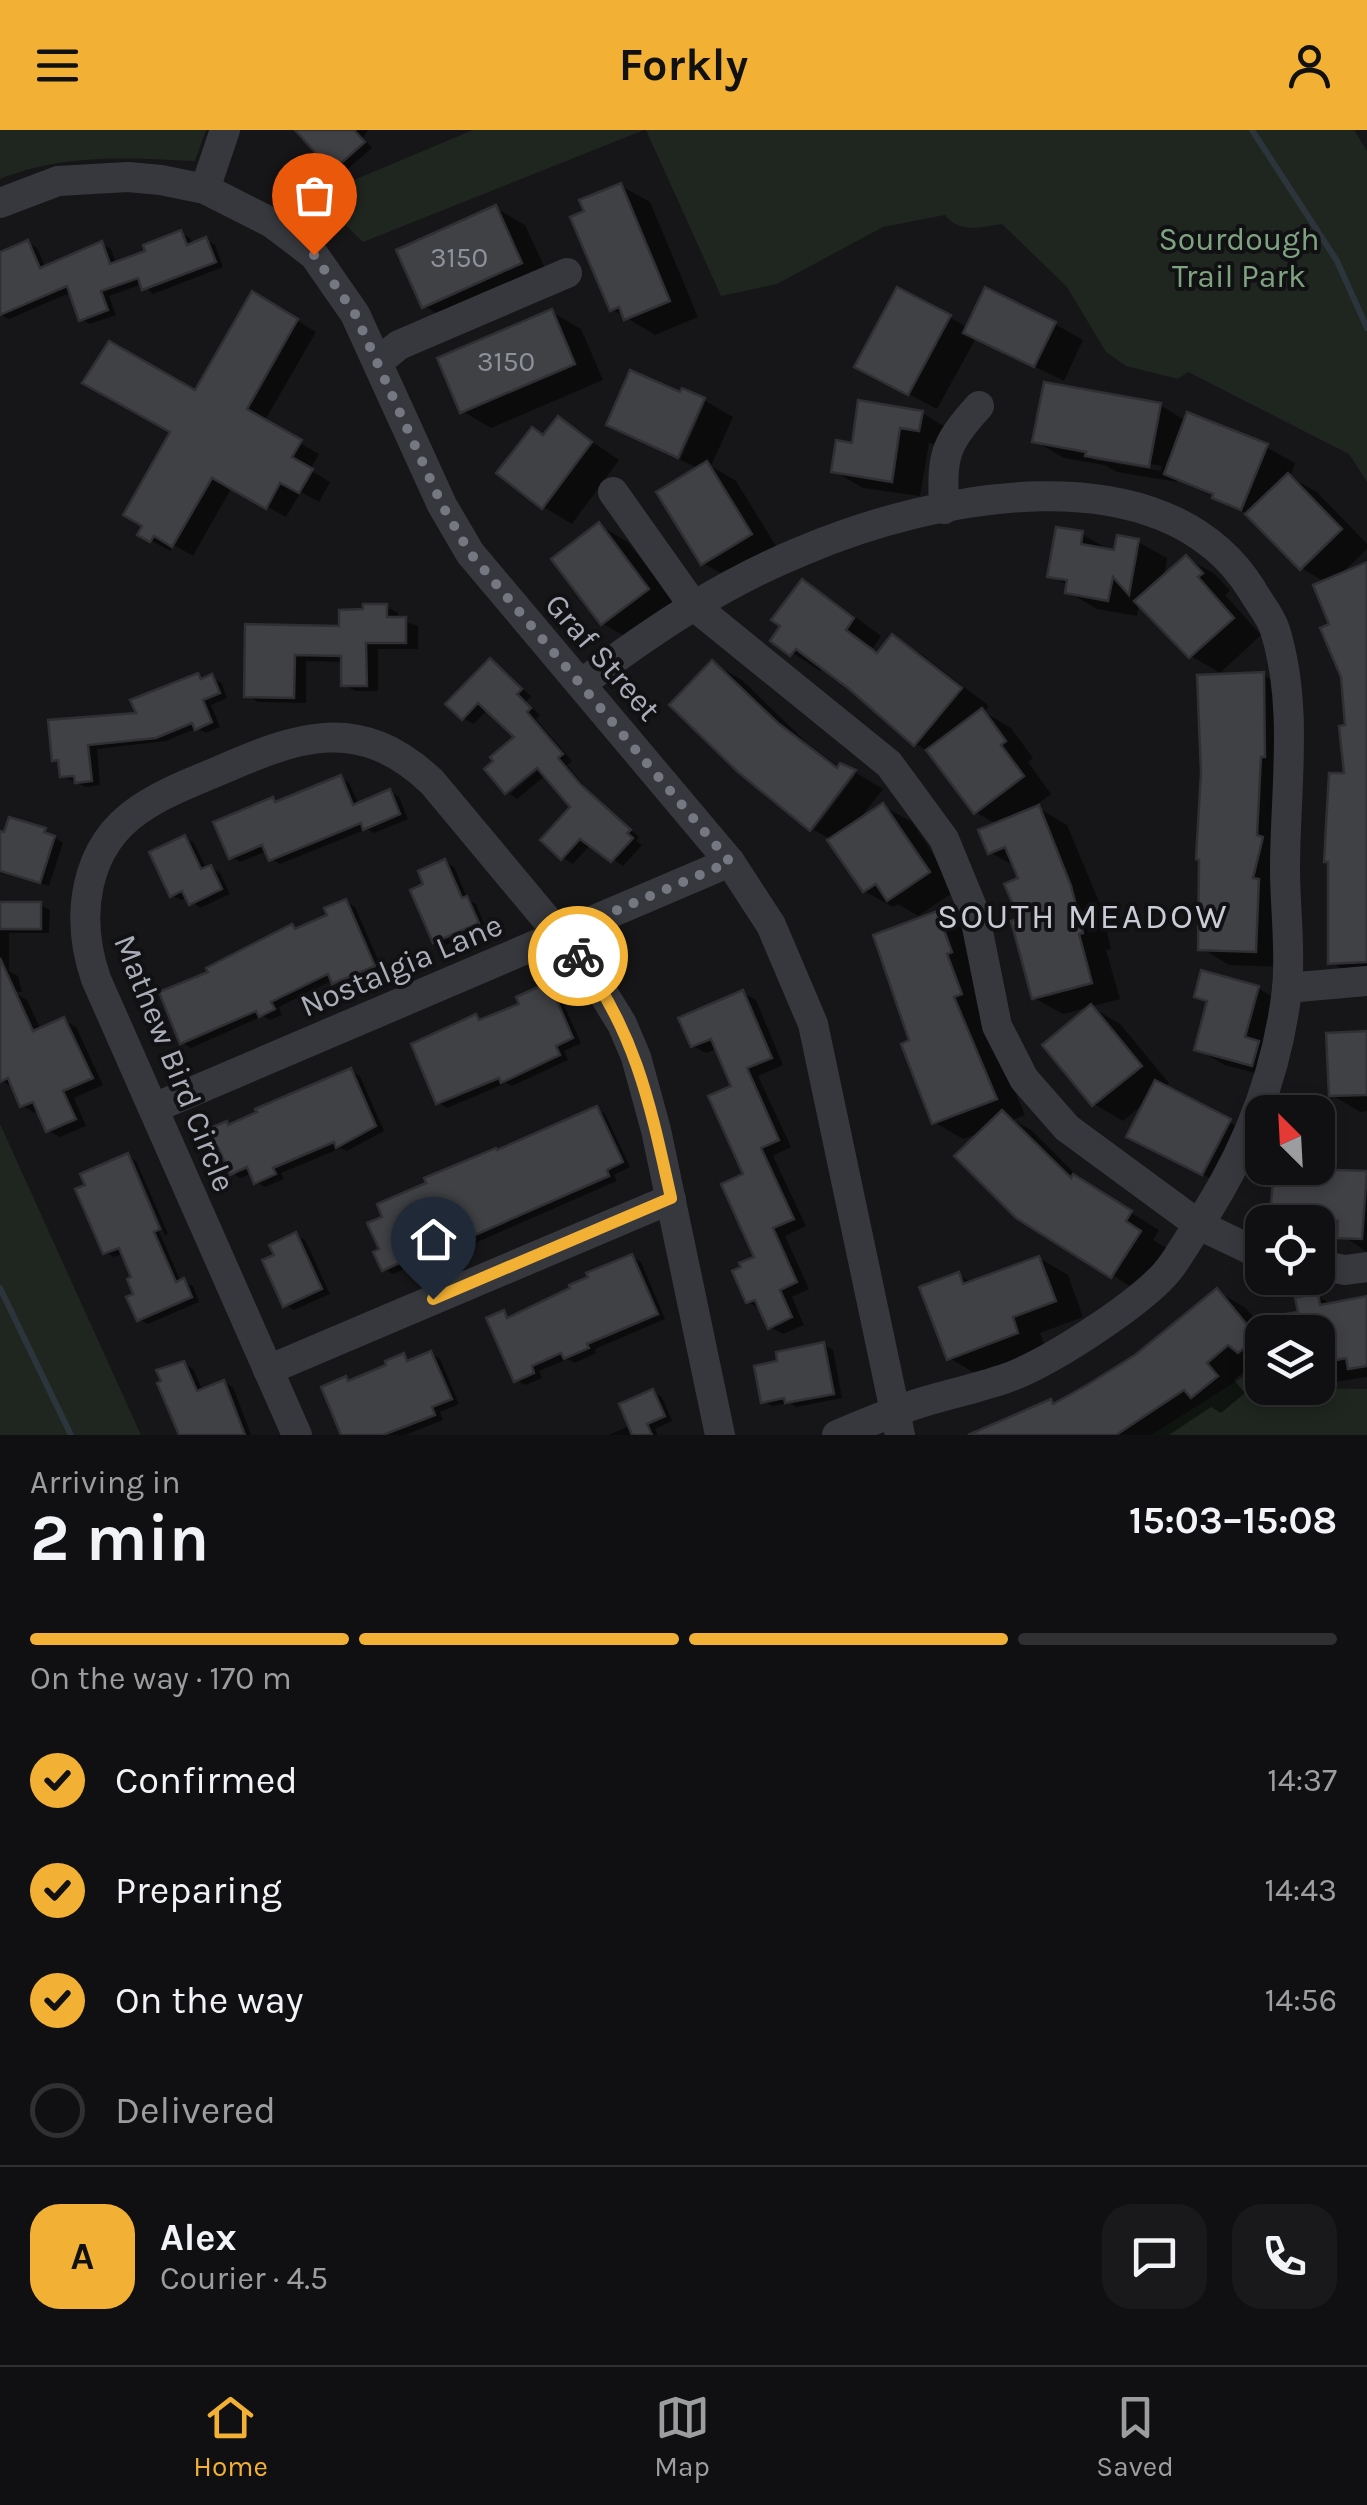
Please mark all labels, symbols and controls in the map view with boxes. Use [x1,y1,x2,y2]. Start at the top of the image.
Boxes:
icon: menu [30,38,85,93]
icon: person [1282,38,1337,93]
text: Forkly [619,39,748,91]
pin [272,153,357,256]
icon: bag [287,168,342,223]
park label: Sourdough Trail Park [1159,221,1319,295]
house number: 3150 [430,241,488,274]
house number: 3150 [477,345,535,378]
street label: Graf Street [537,586,668,728]
district label: SOUTH MEADOW [937,896,1229,937]
street label: Nostalgia Lane [295,906,508,1025]
courier [528,906,628,1006]
street label: Mathew Bird Circle [106,929,243,1197]
icon: bike [551,929,606,984]
north arrow [1245,1095,1335,1185]
map controls [1245,1095,1335,1405]
pin [391,1197,476,1300]
button: locate [1245,1205,1335,1295]
icon: home [406,1212,461,1267]
button: layers [1245,1315,1335,1405]
text: Arriving in [30,1464,181,1501]
text: 15:03–15:08 [1129,1498,1337,1543]
text: 2 min [30,1500,209,1576]
text: On the way · 170 m [30,1660,292,1697]
icon: check [30,1753,85,1808]
text: Confirmed [115,1758,298,1803]
text: 14:37 [1267,1762,1337,1799]
icon: check [30,1863,85,1918]
text: Preparing [115,1868,282,1913]
text: 14:43 [1264,1872,1337,1909]
icon: check [30,1973,85,2028]
text: On the way [115,1978,303,2023]
text: 14:56 [1265,1982,1337,2019]
text: Delivered [115,2088,276,2133]
button: chat [1102,2204,1207,2309]
button: phone [1232,2204,1337,2309]
text: Alex [160,2215,237,2260]
text: A [71,2234,94,2279]
text: Courier · 4.5 [160,2260,328,2297]
tab: Home [193,2390,268,2483]
tab: Map [654,2390,710,2483]
tab: Saved [1096,2390,1174,2483]

